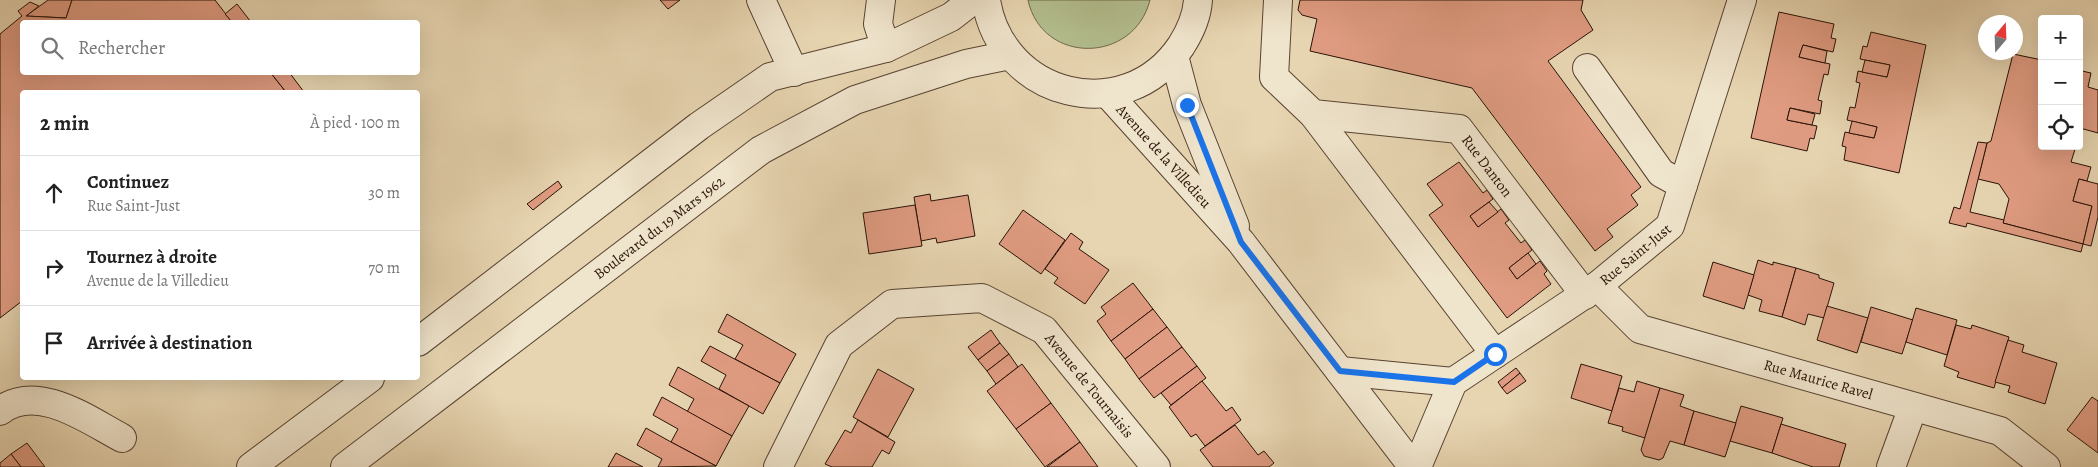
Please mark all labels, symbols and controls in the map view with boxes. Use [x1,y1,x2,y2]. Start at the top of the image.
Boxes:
north arrow [1978,15,2023,60]
map controls [2038,15,2083,150]
button: + [2038,15,2083,60]
search box [20,20,420,75]
icon: search [38,34,66,62]
text: Rechercher [78,35,165,61]
button: − [2038,60,2083,105]
route end [1176,94,1199,117]
street label: Avenue de la Villedieu [1111,99,1216,213]
button: locate [2038,105,2083,150]
text: 2 min [40,109,89,137]
text: À pied · 100 m [310,112,400,134]
street label: Rue Danton [1457,131,1517,201]
text: Continuez [87,169,169,195]
street label: Boulevard du 19 Mars 1962 [590,171,729,284]
icon: ahead [40,179,68,207]
text: 30 m [368,182,400,204]
text: Rue Saint-Just [87,195,180,217]
street label: Rue Saint-Just [1595,219,1676,290]
text: Tournez à droite [87,244,217,270]
icon: right [40,254,68,282]
text: 70 m [368,257,400,279]
text: Avenue de la Villedieu [87,270,229,292]
street label: Avenue de Tournaisis [1040,328,1138,442]
icon: arrive [40,329,68,357]
text: Arrivée à destination [87,330,252,356]
route start [1484,343,1507,366]
street label: Rue Maurice Ravel [1761,355,1875,405]

